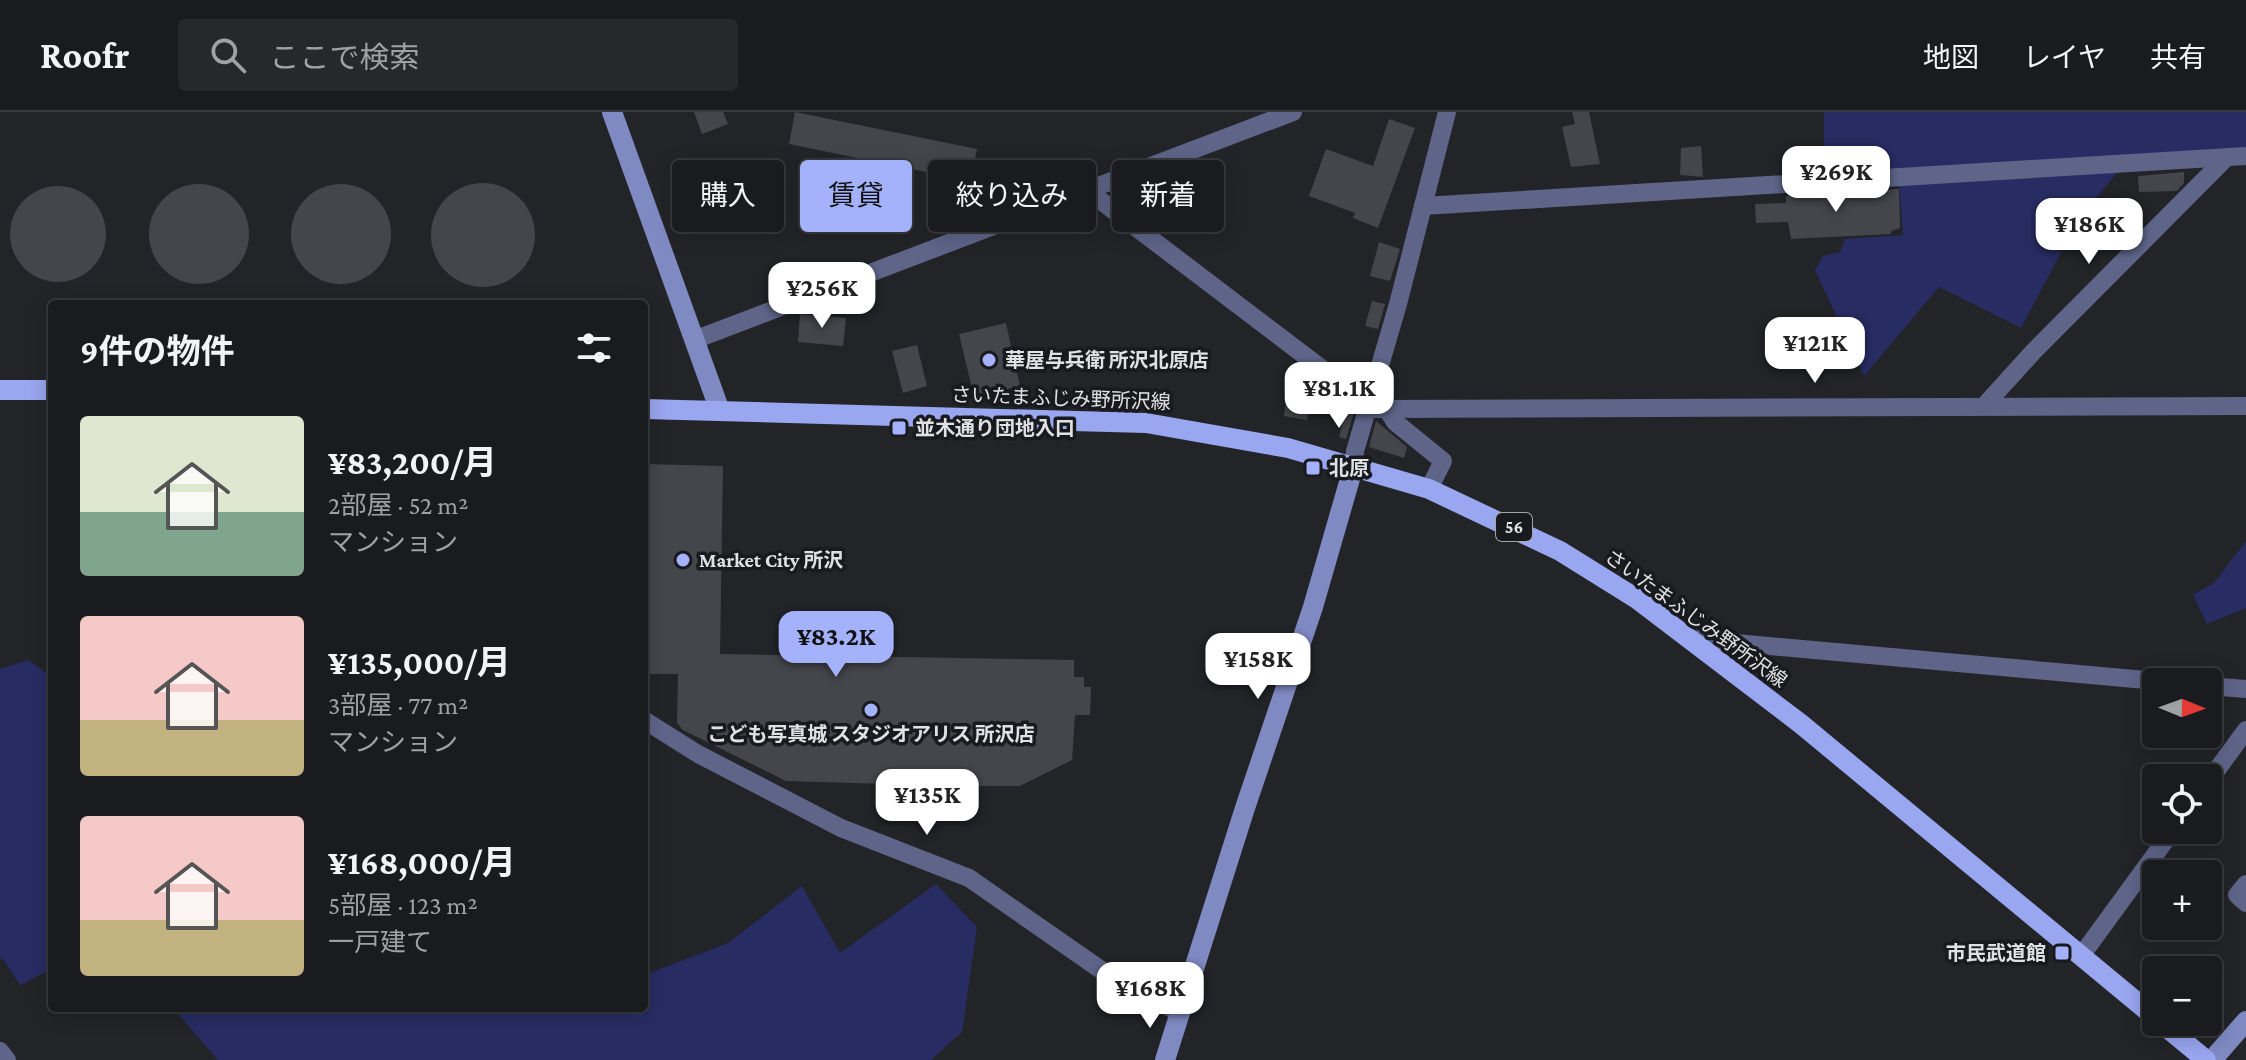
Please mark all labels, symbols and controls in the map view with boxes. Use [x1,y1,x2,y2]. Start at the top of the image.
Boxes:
search box [178,19,738,91]
icon: search [206,33,250,77]
text: Roofr [40,34,130,76]
text: ここで検索 [270,41,420,74]
text: 地図 [1923,42,1979,73]
text: レイヤ [2023,42,2106,73]
text: 共有 [2150,42,2206,73]
pin: ¥269K [1780,146,1892,214]
text: ¥269K [1800,157,1872,186]
chip: 購入 [672,160,784,232]
chip: 賃貸 [800,160,912,232]
chip: 絞り込み [928,160,1096,232]
chip: 新着 [1112,160,1224,232]
pin: ¥186K [2033,198,2145,266]
text: ¥186K [2054,209,2124,238]
pin: ¥256K [766,262,878,330]
text: ¥256K [786,273,858,302]
pin: ¥121K [1759,317,1871,385]
icon: filters [572,326,616,370]
text: ¥121K [1783,328,1847,357]
text: 9件の物件 [80,333,235,370]
place label: 華屋与兵衛 所沢北原店 [1005,349,1209,371]
marker: 華屋与兵衛 所沢北原店 [980,351,998,369]
pin: ¥81.1K [1274,362,1404,430]
text: ¥81.1K [1303,373,1375,402]
street label: さいたまふじみ野所沢線 [951,383,1171,413]
place label: 並木通り団地入口 [915,417,1075,439]
marker: 並木通り団地入口 [890,419,908,437]
text: ¥83,200/月 [328,444,497,481]
icon: home [144,448,240,544]
place label: 北原 [1329,457,1369,479]
marker: 北原 [1304,459,1322,477]
text: 2部屋 · 52 m² [328,491,468,520]
road number: 56 [1496,513,1532,541]
text: マンション [328,528,458,557]
street label: さいたまふじみ野所沢線 [1601,545,1791,691]
place label: Market City 所沢 [699,549,843,571]
marker: Market City 所沢 [674,551,692,569]
pin: ¥83.2K [771,611,901,679]
text: ¥83.2K [797,622,875,651]
pin: ¥158K [1202,633,1314,701]
text: ¥135,000/月 [328,644,511,681]
text: ¥158K [1223,644,1293,673]
icon: home [144,648,240,744]
north arrow [2142,668,2222,748]
map controls [2142,668,2222,1036]
text: 3部屋 · 77 m² [328,691,468,720]
marker: こども写真城 スタジオアリス 所沢店 [862,701,880,719]
place label: こども写真城 スタジオアリス 所沢店 [707,723,1035,745]
text: マンション [328,728,458,757]
button: locate [2142,764,2222,844]
pin: ¥135K [871,769,983,837]
text: ¥135K [894,780,960,809]
text: ¥168,000/月 [328,844,516,881]
icon: home [144,848,240,944]
button: + [2142,860,2222,940]
text: 5部屋 · 123 m² [328,891,478,920]
text: 一戸建て [328,928,432,957]
place label: 市民武道館 [1946,942,2046,964]
marker: 市民武道館 [2053,944,2071,962]
button: − [2142,956,2222,1036]
pin: ¥168K [1094,962,1206,1030]
text: ¥168K [1115,973,1185,1002]

